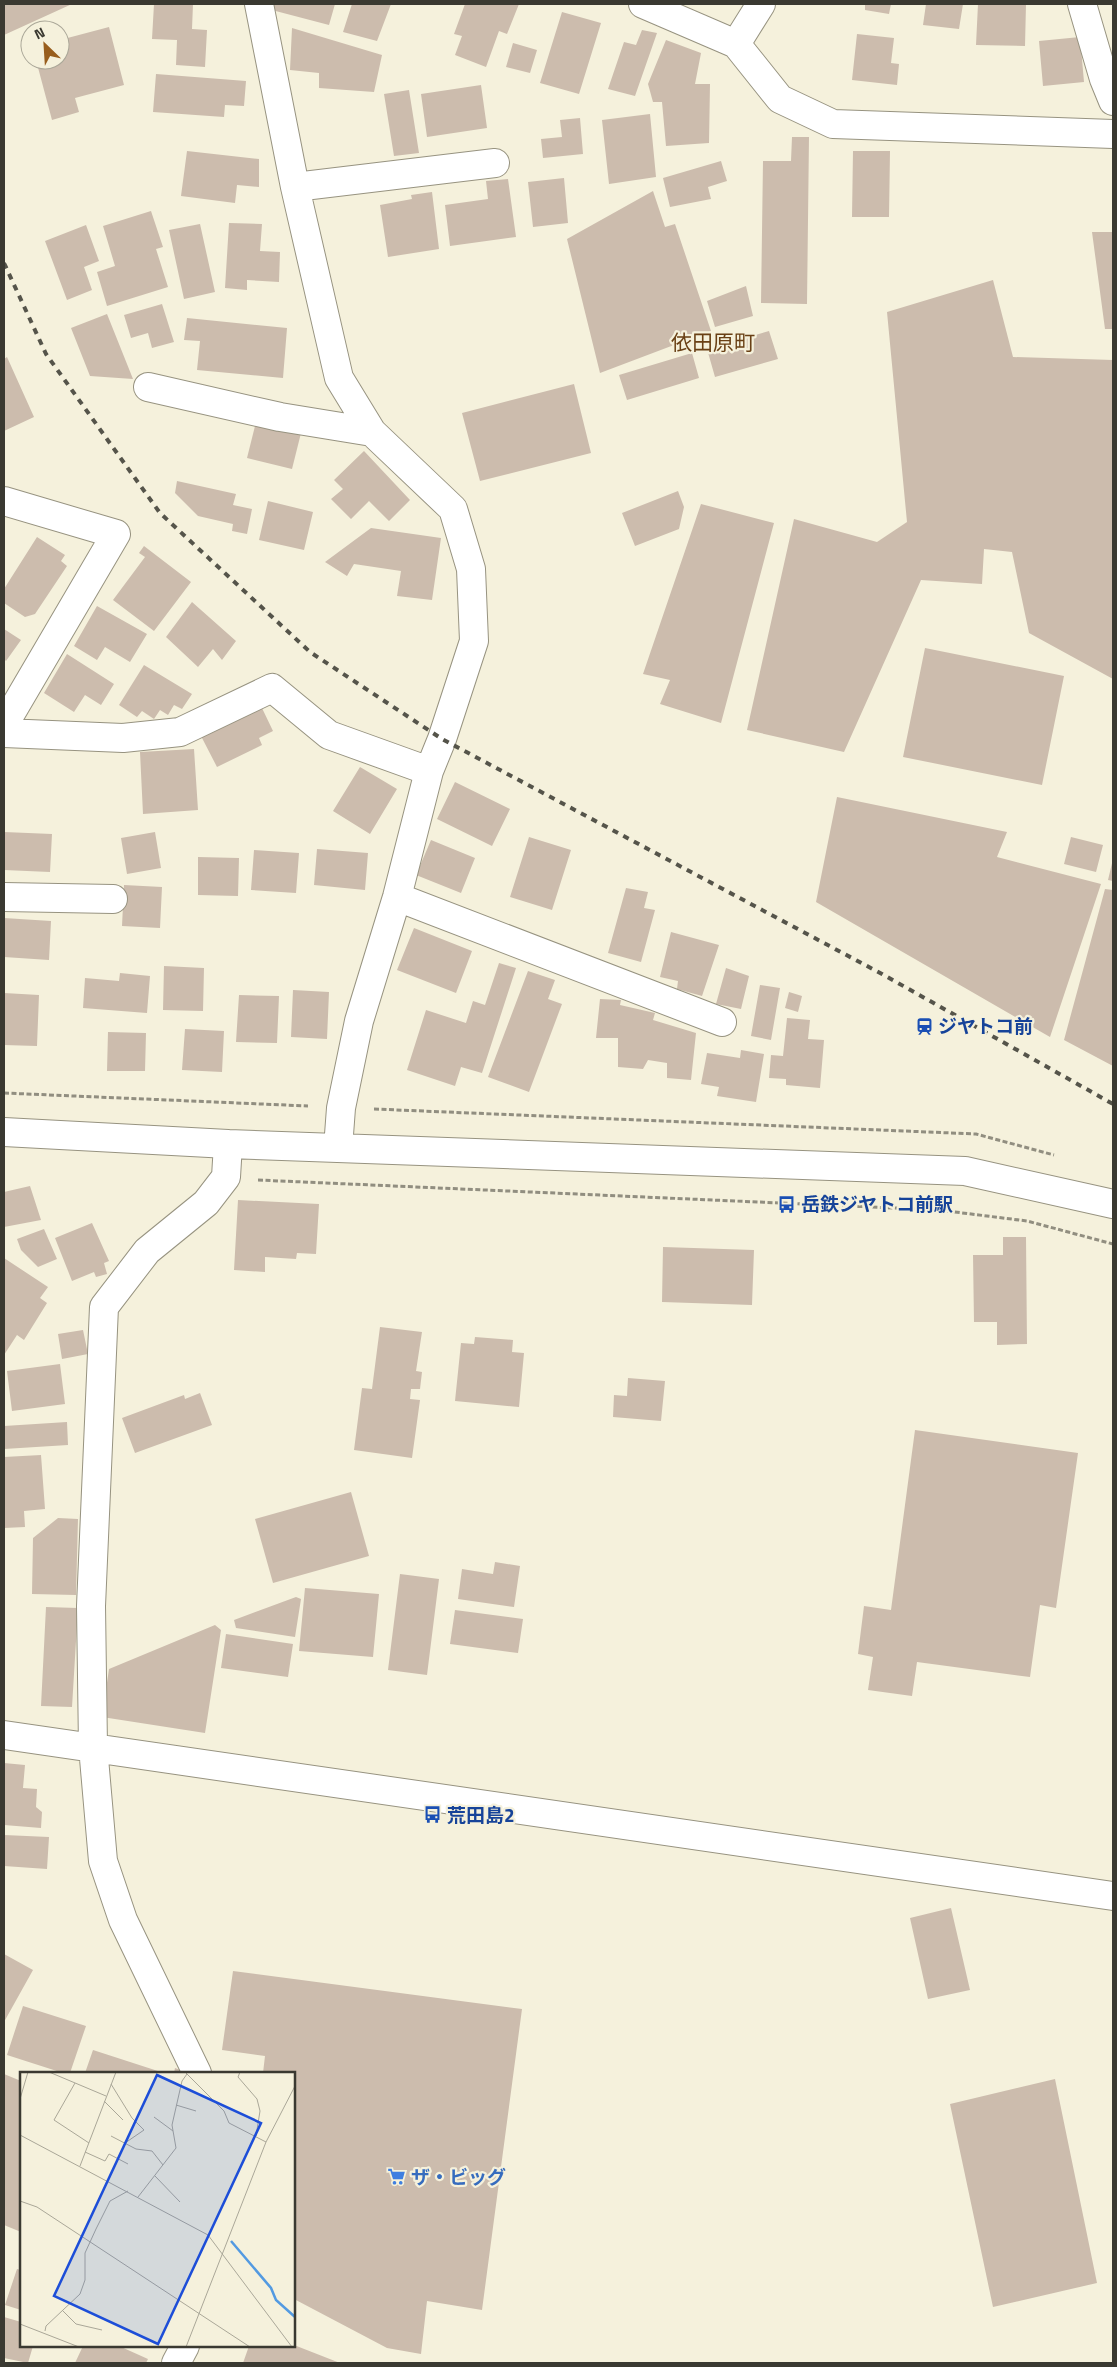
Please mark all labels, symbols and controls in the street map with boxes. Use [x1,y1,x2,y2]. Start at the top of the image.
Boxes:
north arrow [20,20,70,70]
text: N [30,21,48,44]
district label: 依田原町 [671,326,755,358]
place label: ジヤトコ前 [938,1011,1033,1040]
station icon: ジヤトコ前 [914,1016,934,1036]
place label: 岳鉄ジヤトコ前駅 [801,1189,953,1218]
bus stop icon: 岳鉄ジヤトコ前駅 [777,1194,797,1214]
place label: 荒田島2 [447,1800,515,1829]
bus stop icon: 荒田島2 [423,1805,443,1825]
inset map [20,2072,295,2347]
place label: ザ・ビッグ [411,2162,506,2191]
supermarket icon: ザ・ビッグ [387,2167,407,2187]

